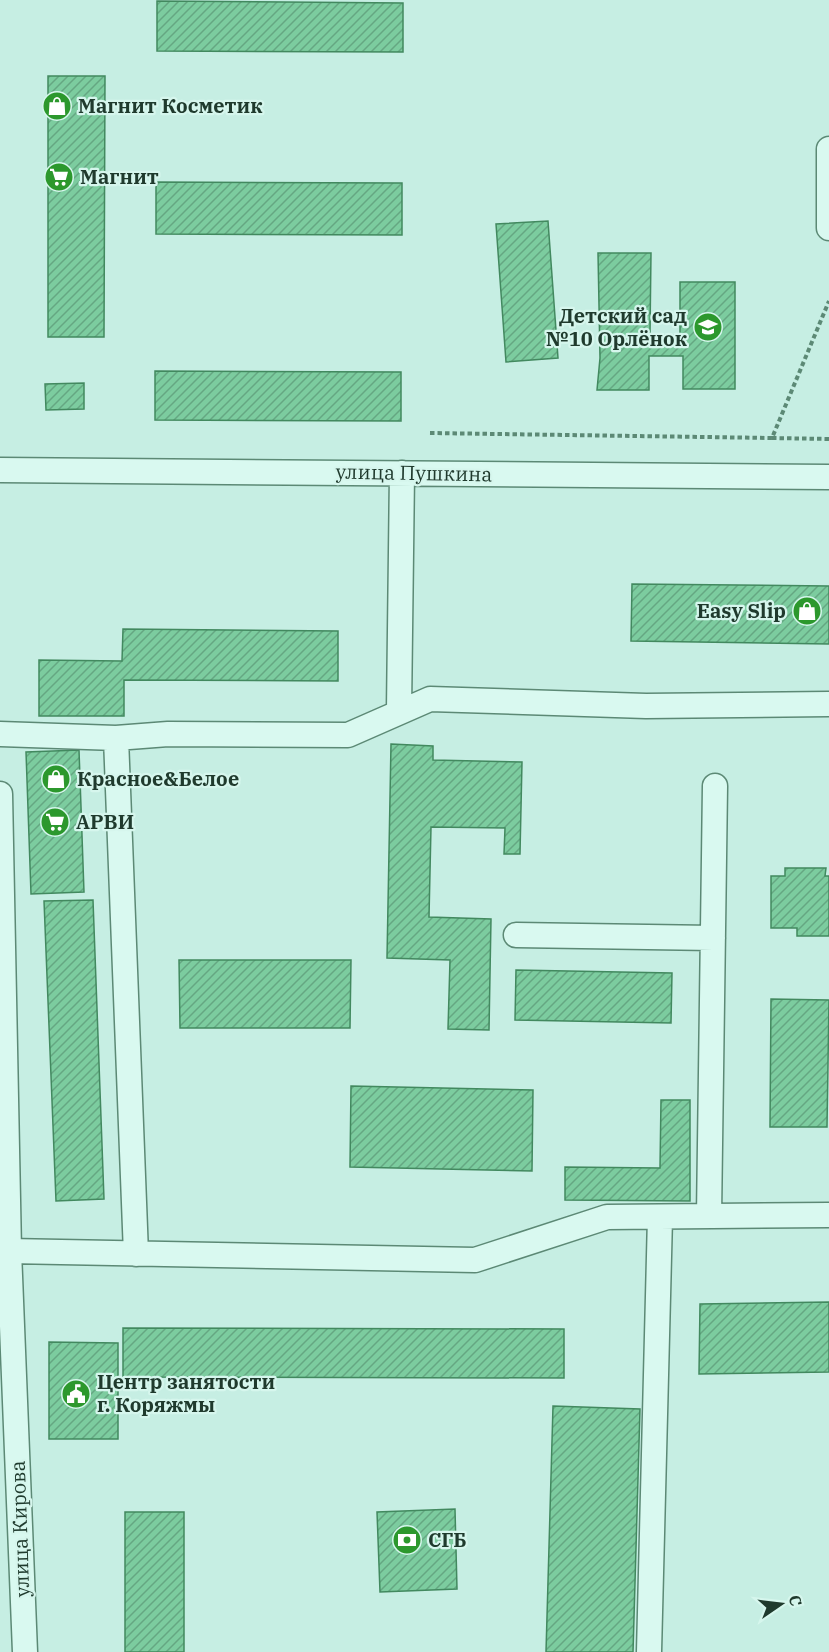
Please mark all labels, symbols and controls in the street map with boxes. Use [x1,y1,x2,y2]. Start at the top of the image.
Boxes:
shop icon: Магнит Косметик [41,90,73,122]
place label: Магнит Косметик [78,92,263,119]
supermarket icon: Магнит [43,161,75,193]
place label: Магнит [80,163,159,190]
place label: Детский сад №10 Орлёнок [546,302,687,352]
school or university icon: Детский сад №10 Орлёнок [692,311,724,343]
street label: улица Пушкина [335,458,493,487]
shop icon: Easy Slip [791,595,823,627]
place label: Easy Slip [697,597,786,624]
shop icon: Красное&Белое [40,763,72,795]
place label: Красное&Белое [77,765,239,792]
supermarket icon: АРВИ [39,806,71,838]
place label: АРВИ [76,808,134,835]
place label: Центр занятости г. Коряжмы [97,1368,275,1418]
public building icon: Центр занятости г. Коряжмы [60,1378,92,1410]
street label: улица Кирова [4,1460,35,1598]
bank icon: СГБ [391,1524,423,1556]
place label: СГБ [428,1526,466,1553]
north arrow [751,1574,811,1634]
text: С [785,1593,807,1608]

